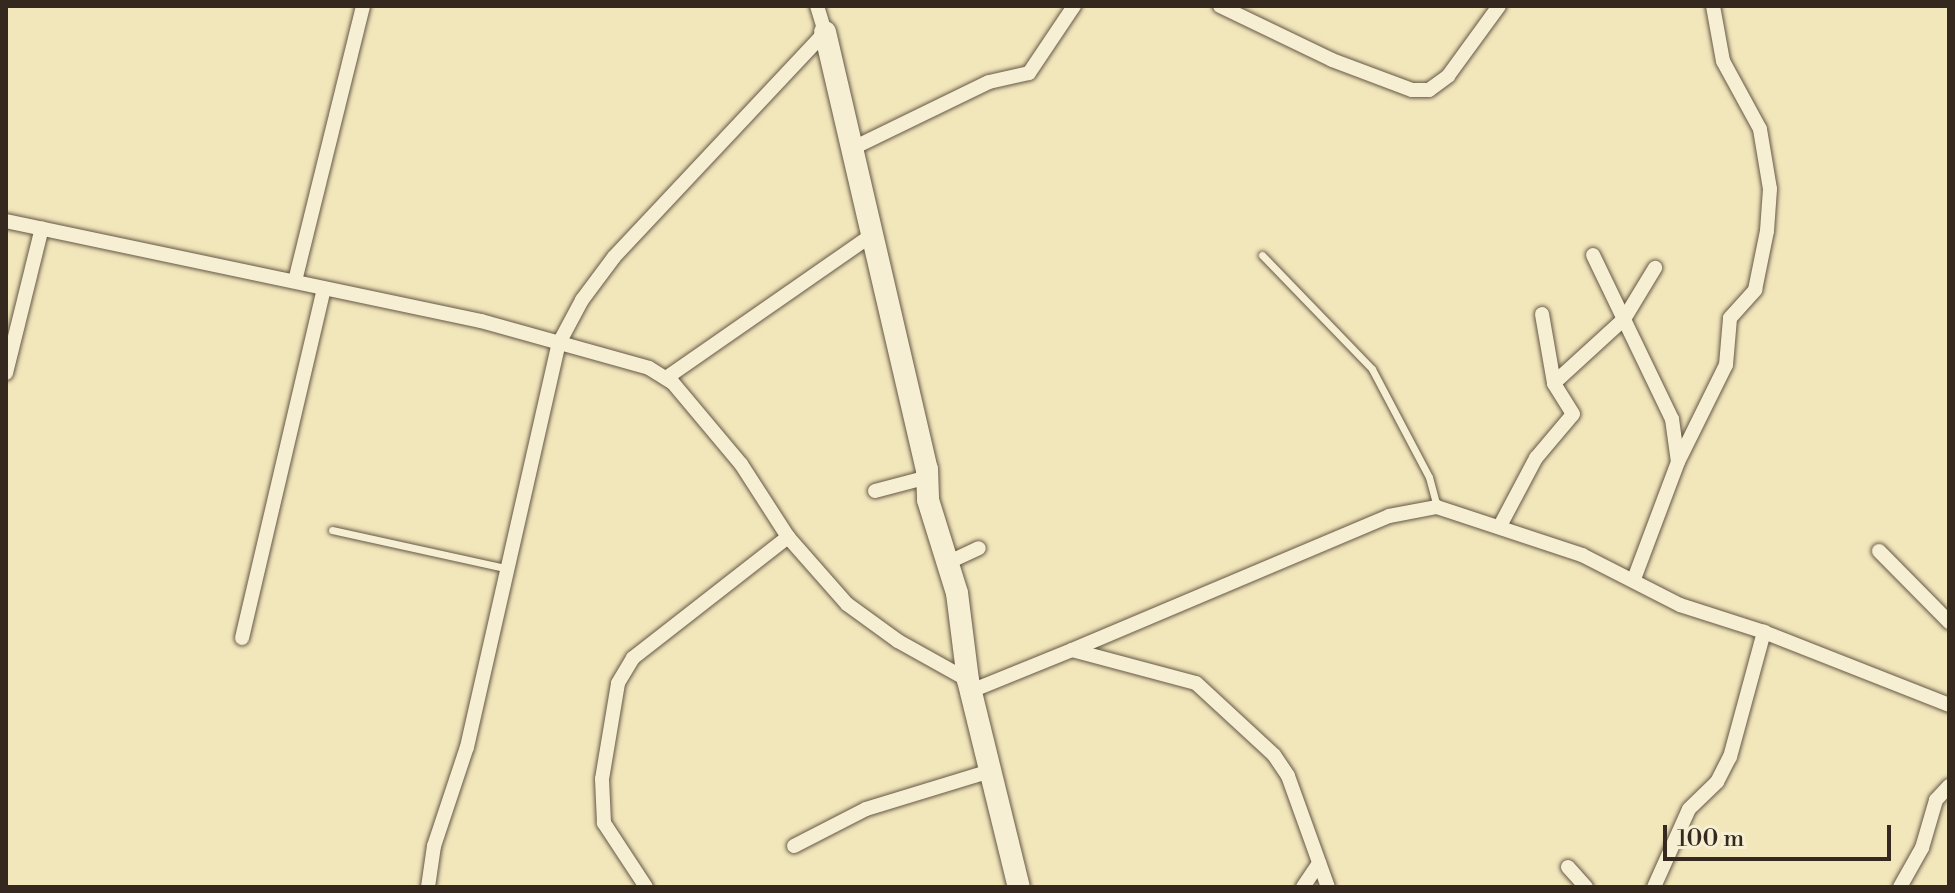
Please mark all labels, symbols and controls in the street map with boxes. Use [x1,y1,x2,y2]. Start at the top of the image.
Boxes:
scale bar [1667,809,1895,859]
text: 100 m [1677,824,1744,854]

